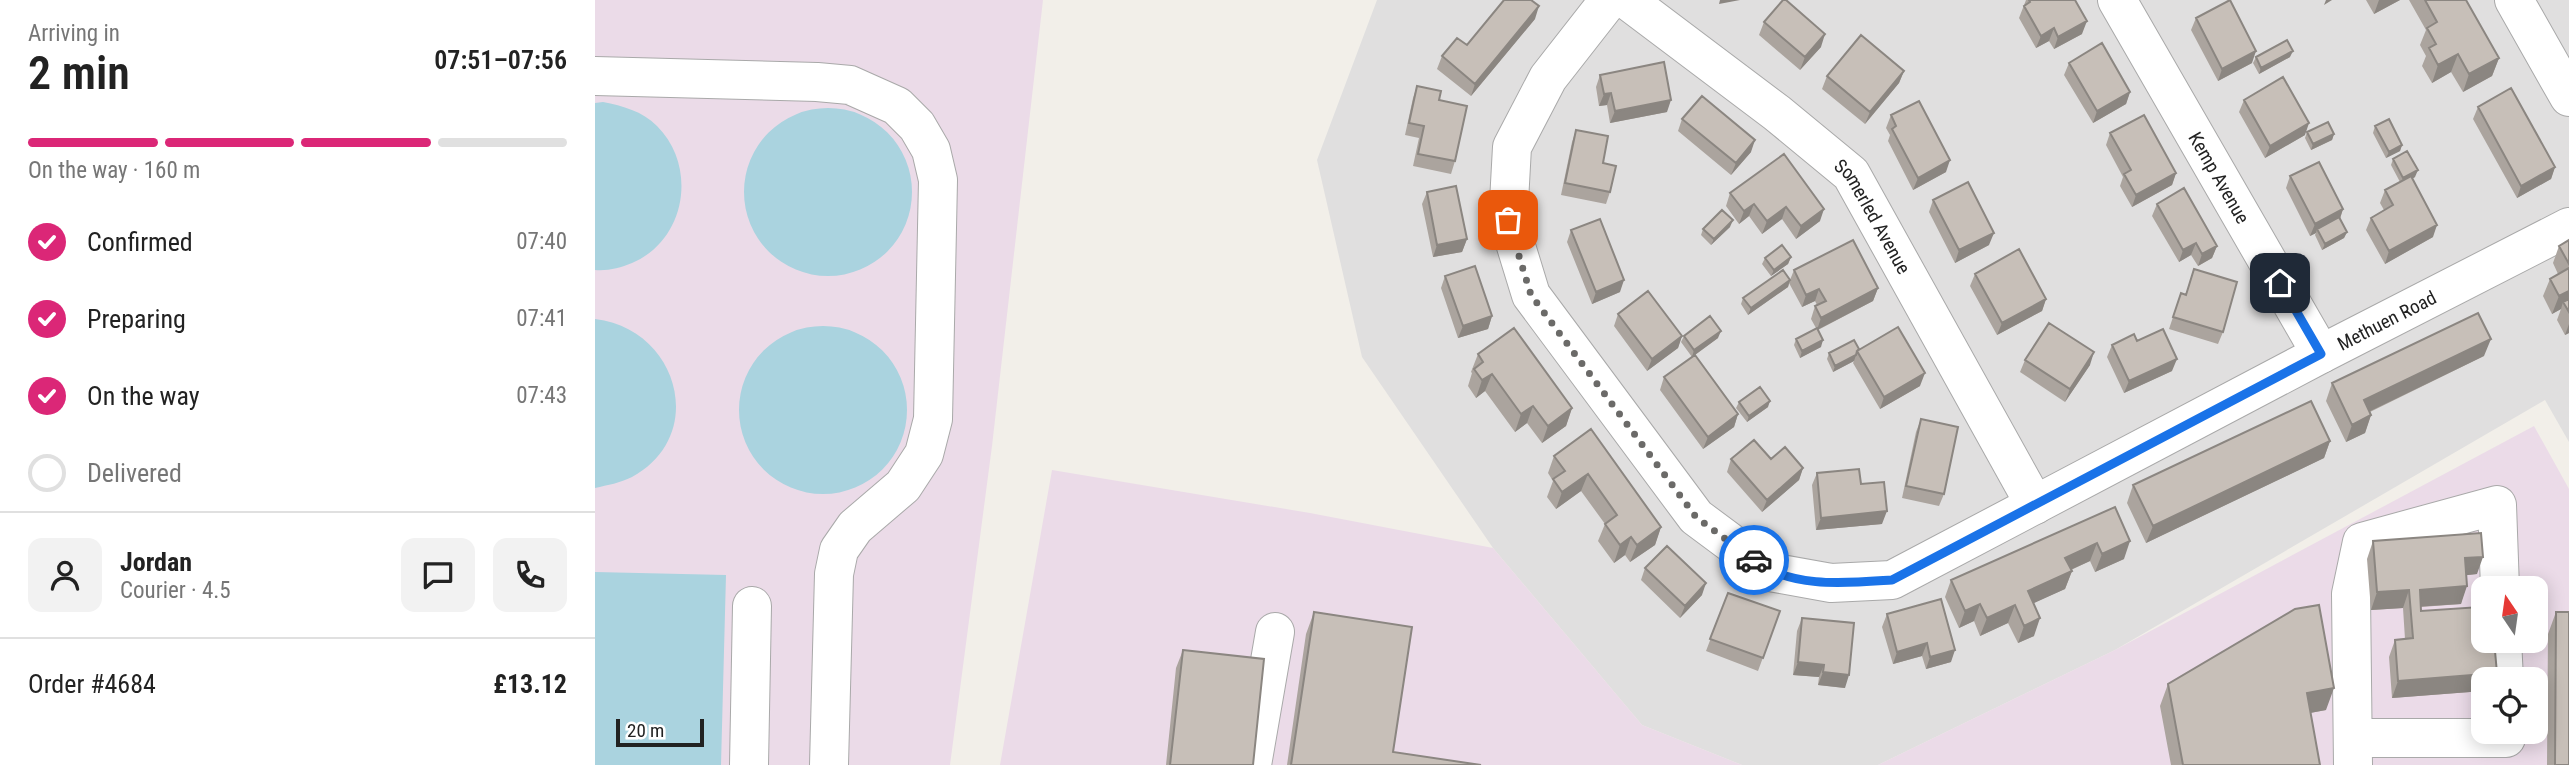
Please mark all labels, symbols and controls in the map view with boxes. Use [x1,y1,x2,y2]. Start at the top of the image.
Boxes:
text: Arriving in [28,20,120,47]
text: 07:51–07:56 [434,45,567,75]
text: 2 min [28,46,130,100]
street label: Kemp Avenue [2184,128,2254,228]
street label: Somerled Avenue [1830,154,1915,278]
text: On the way · 160 m [28,157,200,184]
pin [1478,190,1538,250]
icon: bag [1489,201,1527,239]
icon: check [28,223,66,261]
text: Confirmed [87,227,193,257]
text: 07:40 [516,228,567,255]
pin [2250,253,2310,313]
icon: home [2261,264,2299,302]
street label: Methuen Road [2334,286,2440,356]
icon: check [28,300,66,338]
text: Preparing [87,304,186,334]
text: 07:41 [516,305,567,332]
icon: check [28,377,66,415]
text: On the way [87,381,200,411]
text: 07:43 [516,382,567,409]
text: Delivered [87,458,182,488]
courier [1719,525,1789,595]
button: person [28,538,102,612]
button: chat [401,538,475,612]
button: phone [493,538,567,612]
icon: car [1735,541,1773,579]
text: Jordan [120,547,192,577]
north arrow [2471,576,2548,653]
map controls [2471,576,2548,744]
text: Courier · 4.5 [120,577,231,604]
button: locate [2471,667,2548,744]
text: Order #4684 [28,669,156,699]
text: £13.12 [493,669,567,699]
scale bar [616,716,703,748]
text: 20 m [627,719,664,742]

